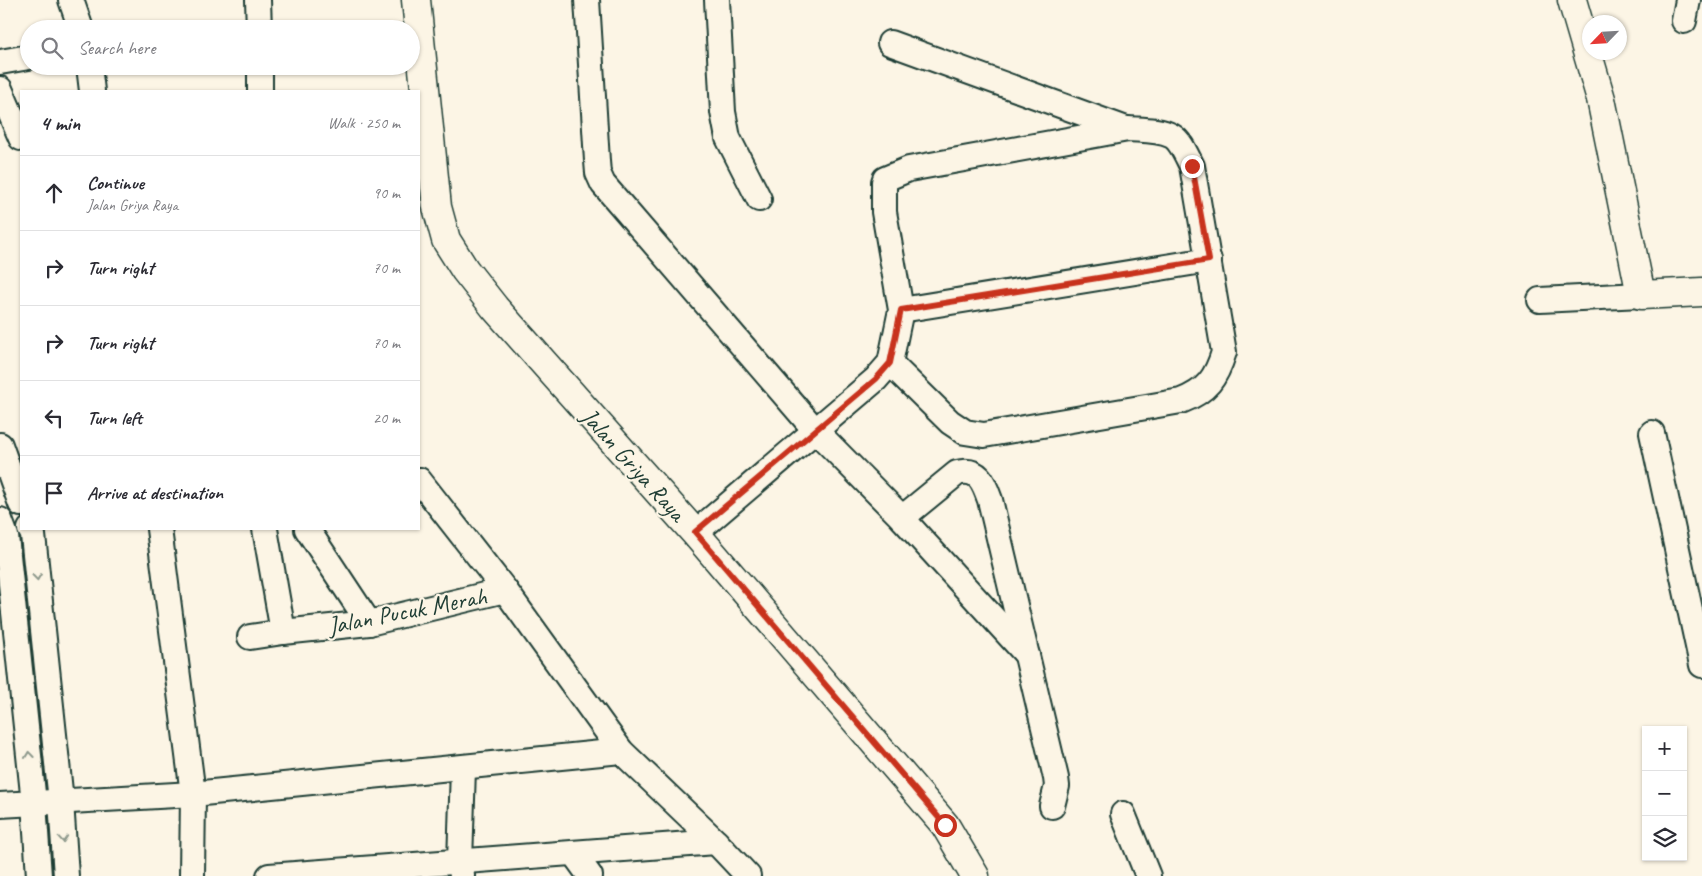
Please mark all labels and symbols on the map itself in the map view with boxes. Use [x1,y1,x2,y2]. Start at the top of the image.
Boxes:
north arrow [1582,15,1627,60]
route end [1181,155,1204,178]
street label: Jalan Griya Raya [573,400,695,530]
one-way arrow [31,573,42,581]
street label: Jalan Pucuk Merah [324,580,490,642]
one-way arrow [24,751,35,759]
route start [934,814,957,837]
one-way arrow [58,835,69,843]

